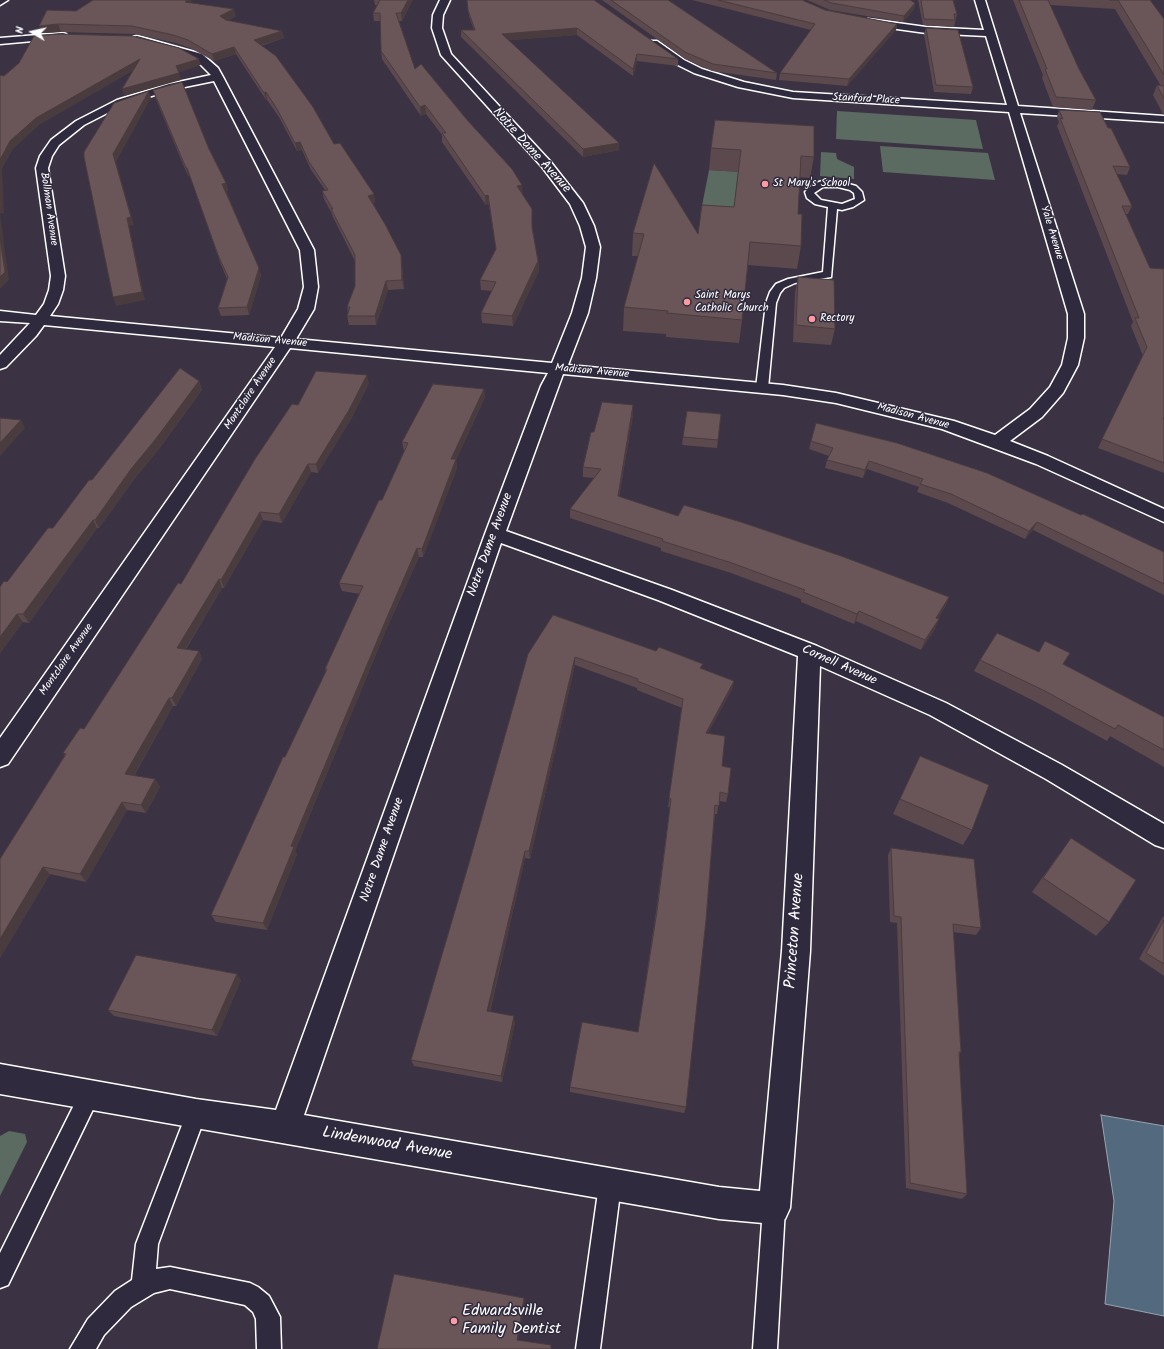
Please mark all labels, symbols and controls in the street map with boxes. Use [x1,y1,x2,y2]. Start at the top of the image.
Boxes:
north arrow [12,12,52,52]
text: N [11,25,30,35]
street label: Stanford Place [832,92,900,108]
street label: Notre Dame Avenue [489,105,573,197]
street label: Bollman Avenue [36,171,60,247]
place label: St Mary's School [773,177,850,191]
marker: St Mary's School [760,179,770,189]
street label: Yale Avenue [1037,204,1065,262]
place label: Saint Marys Catholic Church [695,289,769,315]
marker: Saint Marys Catholic Church [682,297,692,307]
place label: Rectory [820,312,854,326]
marker: Rectory [807,314,817,324]
street label: Madison Avenue [232,331,308,351]
street label: Montclaire Avenue [222,355,280,433]
street label: Madison Avenue [554,362,630,382]
street label: Madison Avenue [875,401,951,433]
street label: Notre Dame Avenue [465,491,517,599]
street label: Montclaire Avenue [37,622,97,698]
street label: Cornell Avenue [799,642,879,690]
street label: Notre Dame Avenue [358,796,408,904]
street label: Princeton Avenue [782,872,810,990]
street label: Lindenwood Avenue [321,1124,453,1166]
place label: Edwardsville Family Dentist [462,1302,561,1340]
marker: Edwardsville Family Dentist [449,1316,459,1326]

